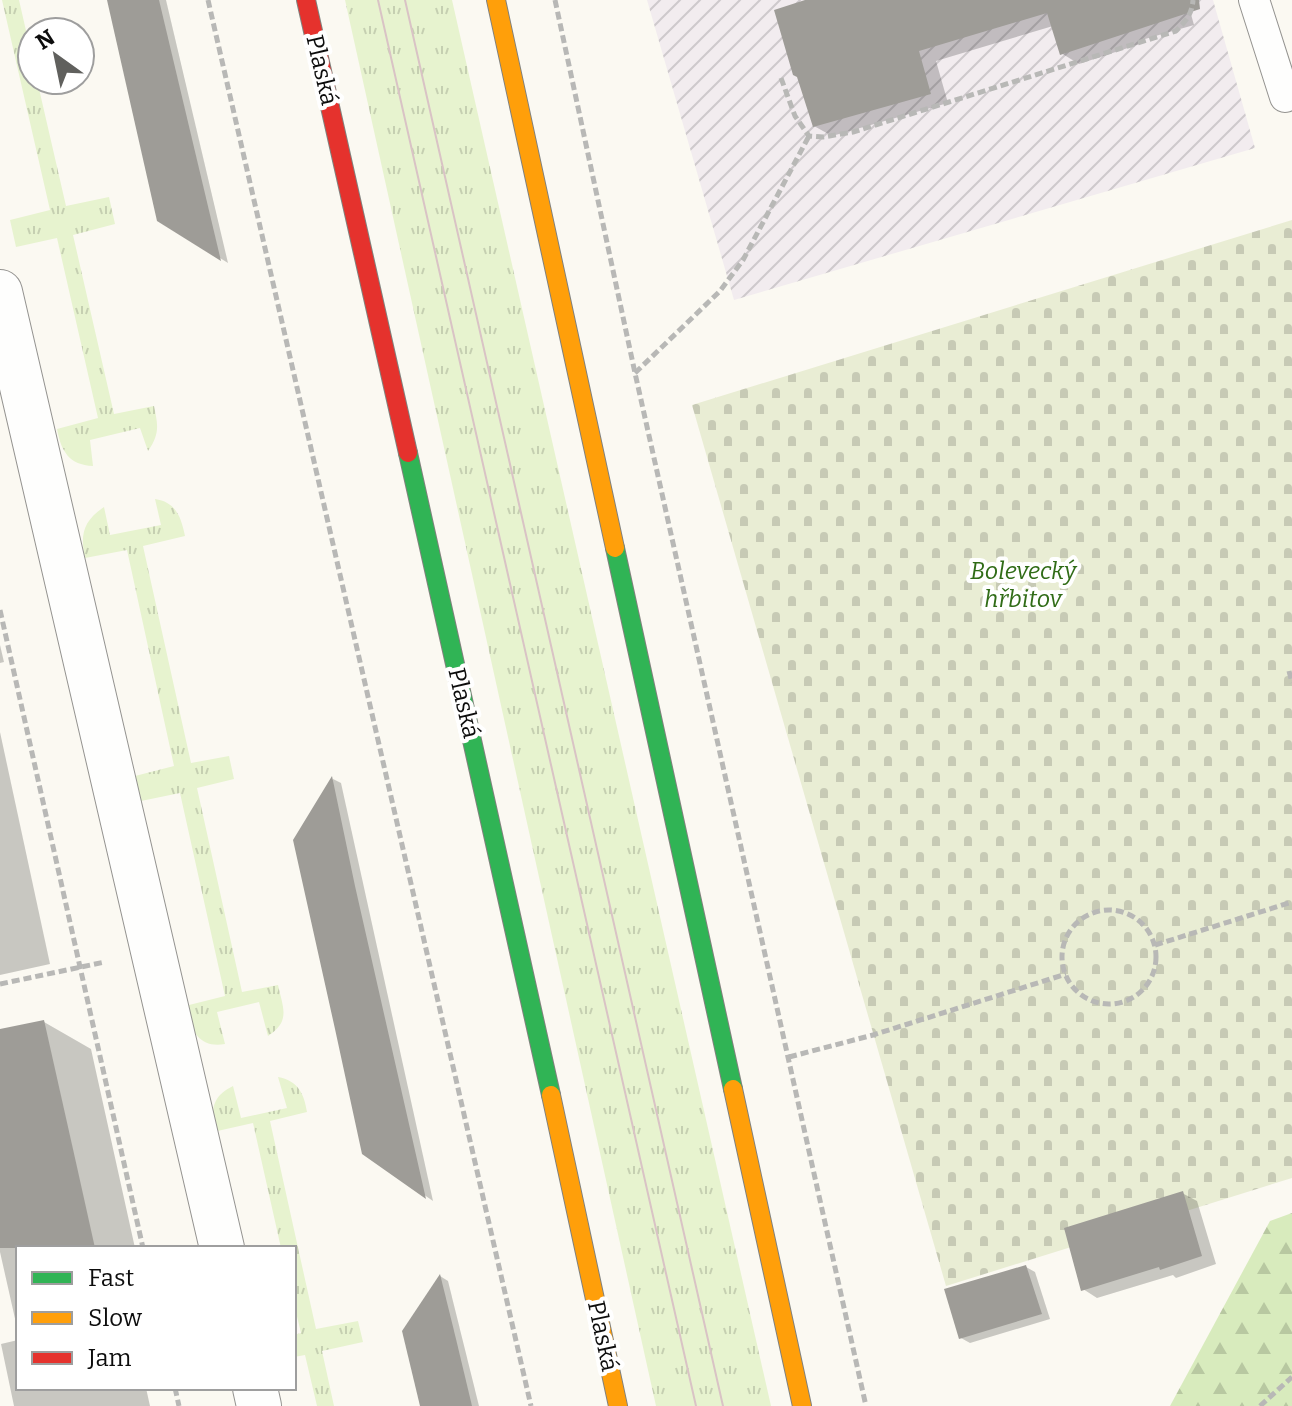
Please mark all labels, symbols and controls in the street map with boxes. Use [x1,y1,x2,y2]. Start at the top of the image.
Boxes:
north arrow [16,16,96,96]
text: N [31,24,60,56]
street label: Plaská [300,32,344,108]
park label: Bolevecký hřbitov [970,557,1078,613]
street label: Plaská [442,665,486,741]
legend [16,1246,296,1390]
text: Fast [88,1264,134,1292]
street label: Plaská [582,1298,624,1374]
text: Slow [88,1304,143,1332]
text: Jam [87,1344,132,1372]

